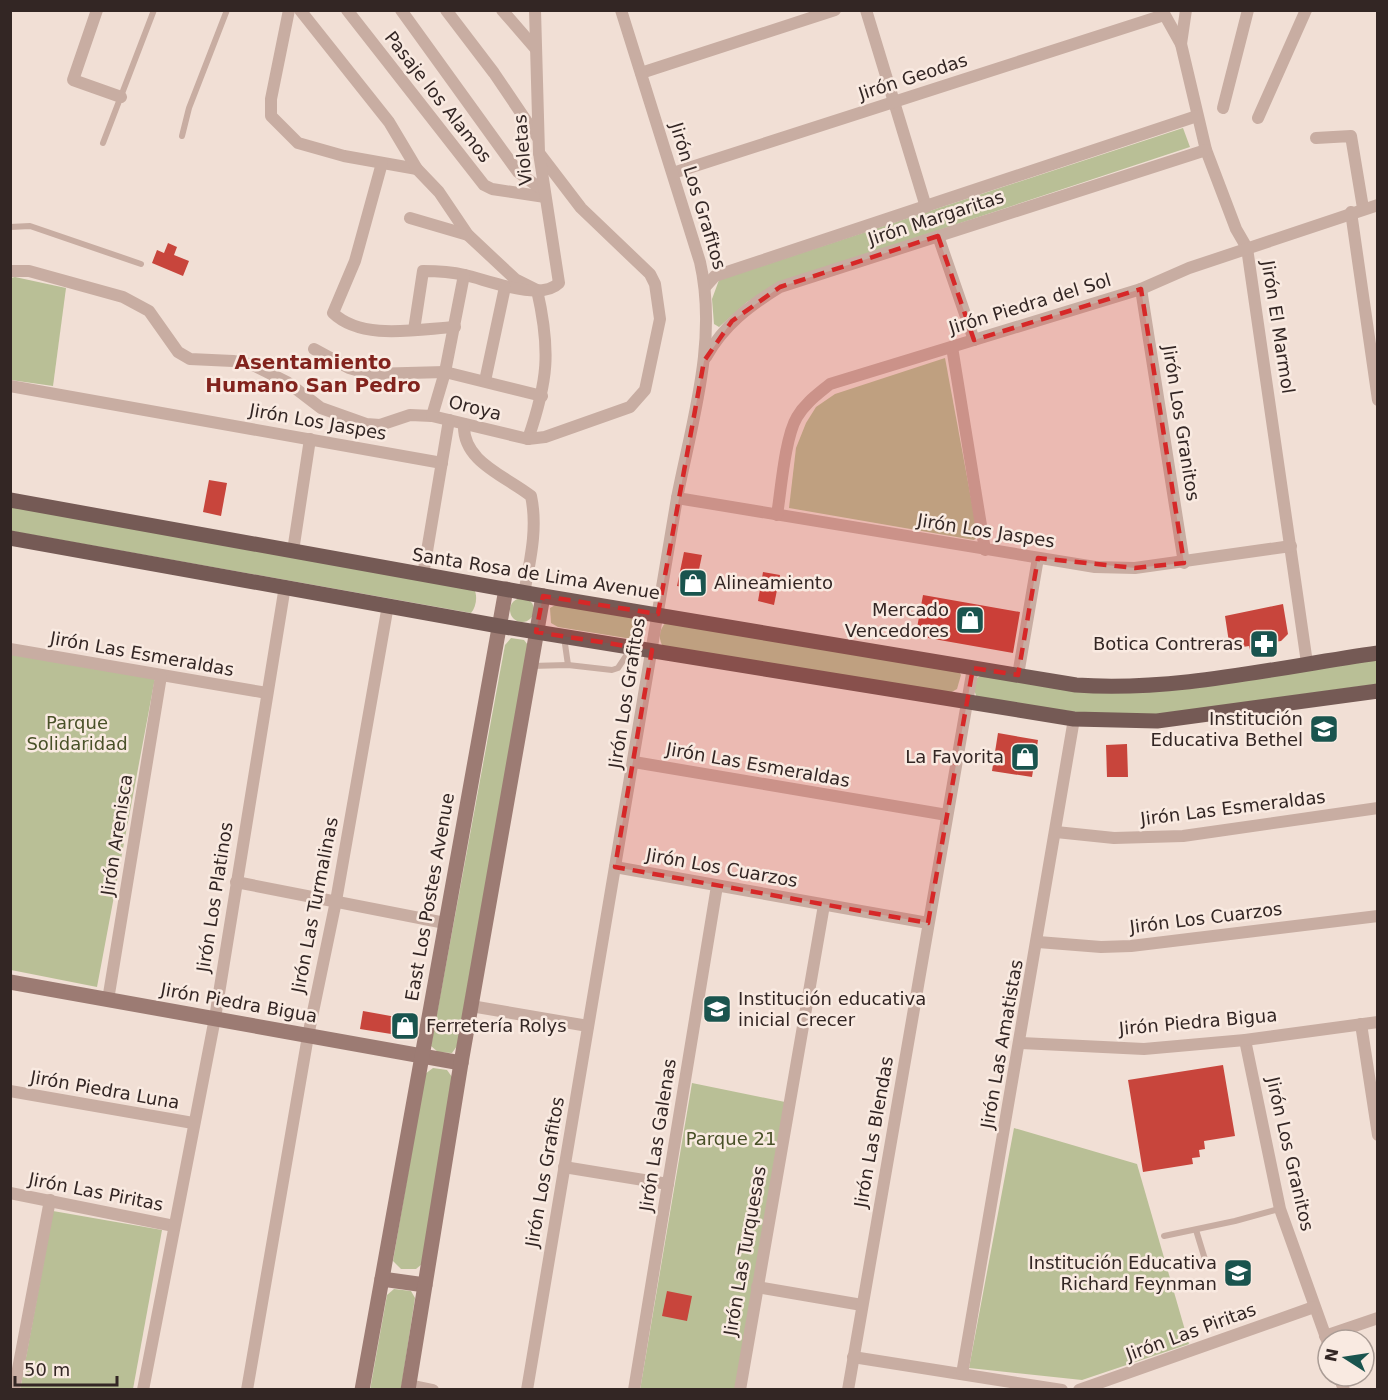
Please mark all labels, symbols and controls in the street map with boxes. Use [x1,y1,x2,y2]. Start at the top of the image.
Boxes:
street label: Pasaje los Alamos [381,27,496,166]
street label: Jirón Geodas [855,49,970,104]
street label: Violetas [509,114,536,187]
street label: Jirón Los Grafitos [666,119,731,272]
street label: Jirón Margaritas [864,186,1006,250]
street label: Jirón El Marmol [1257,258,1299,395]
street label: Jirón Piedra del Sol [945,269,1113,338]
street label: Jirón Los Granitos [1159,342,1204,502]
district label: Asentamiento Humano San Pedro [205,350,421,397]
street label: Oroya [446,391,504,424]
street label: Jirón Los Jaspes [247,399,388,444]
street label: Jirón Los Jaspes [915,509,1056,552]
street label: Santa Rosa de Lima Avenue [411,544,662,604]
shop icon: Alineamiento [677,567,709,599]
place label: Alineamiento [714,572,833,593]
place label: Mercado Vencedores [845,599,949,641]
shop icon: Mercado Vencedores [954,604,986,636]
street label: Jirón Los Grafitos [604,616,649,771]
street label: Jirón Las Esmeraldas [48,627,236,680]
pharmacy icon: Botica Contreras [1248,628,1280,660]
place label: Botica Contreras [1093,633,1243,654]
place label: Institución Educativa Bethel [1150,708,1303,750]
park label: Parque Solidaridad [26,712,128,754]
school or university icon: Institución Educativa Bethel [1308,713,1340,745]
street label: Jirón Las Esmeraldas [664,738,852,791]
shop icon: La Favorita [1009,741,1041,773]
place label: La Favorita [905,746,1004,767]
street label: Jirón Arenisca [96,773,136,898]
street label: Jirón Las Esmeraldas [1138,786,1327,829]
street label: East Los Postes Avenue [401,791,458,1003]
street label: Jirón Las Turmalinas [287,815,342,996]
street label: Jirón Los Platinos [192,820,237,975]
street label: Jirón Los Cuarzos [644,844,800,891]
street label: Jirón Los Cuarzos [1127,898,1283,937]
street label: Jirón Las Amatistas [976,958,1027,1131]
street label: Jirón Piedra Bigua [158,978,319,1027]
place label: Institución educativa inicial Crecer [738,988,926,1030]
school or university icon: Institución educativa inicial Crecer [701,993,733,1025]
street label: Jirón Piedra Bigua [1117,1004,1278,1039]
shop icon: Ferretería Rolys [389,1010,421,1042]
place label: Ferretería Rolys [426,1015,567,1036]
street label: Jirón Las Blendas [850,1055,897,1210]
street label: Jirón Las Galenas [635,1057,680,1214]
street label: Jirón Piedra Luna [28,1066,181,1113]
street label: Jirón Los Granitos [1262,1074,1318,1233]
street label: Jirón Los Grafitos [521,1095,568,1250]
park label: Parque 21 [686,1128,776,1149]
street label: Jirón Las Turquesas [719,1164,770,1338]
street label: Jirón Las Piritas [26,1168,165,1215]
place label: Institución Educativa Richard Feynman [1028,1252,1217,1294]
school or university icon: Institución Educativa Richard Feynman [1222,1257,1254,1289]
street label: Jirón Las Piritas [1122,1298,1259,1365]
north arrow [1316,1328,1376,1388]
text: N [1321,1346,1343,1364]
scale bar [15,1349,117,1387]
text: 50 m [24,1359,70,1380]

